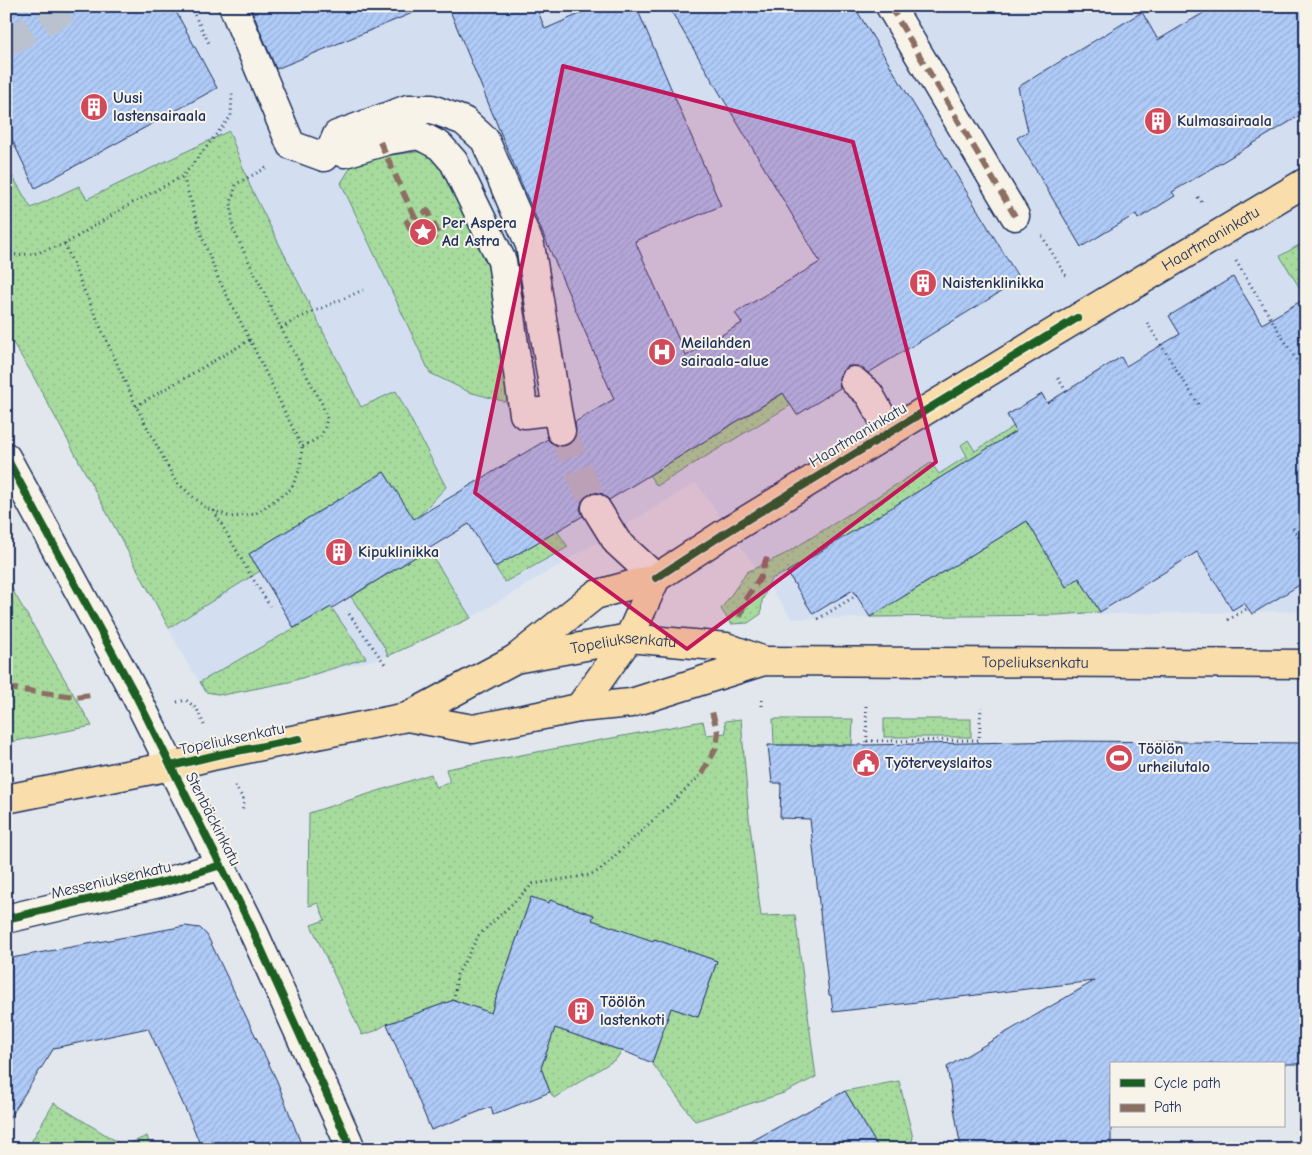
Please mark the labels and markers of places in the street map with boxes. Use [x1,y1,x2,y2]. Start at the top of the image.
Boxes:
place label: Uusi lastensairaala [113,89,206,125]
building icon: Uusi lastensairaala [79,92,109,122]
building icon: Kulmasairaala [1143,106,1173,136]
place label: Kulmasairaala [1177,112,1272,130]
place label: Per Aspera Ad Astra [442,214,517,250]
place icon: Per Aspera Ad Astra [408,217,438,247]
building icon: Naistenklinikka [908,268,938,298]
place label: Naistenklinikka [942,274,1044,292]
place label: Meilahden sairaala-alue [681,334,769,370]
hospital icon: Meilahden sairaala-alue [647,337,677,367]
building icon: Kipuklinikka [324,537,354,567]
place label: Kipuklinikka [358,543,439,561]
place label: Töölön urheilutalo [1138,740,1210,776]
sports icon: Töölön urheilutalo [1104,743,1134,773]
public building icon: Työterveyslaitos [851,748,881,778]
place label: Työterveyslaitos [885,754,992,772]
place label: Töölön lastenkoti [600,993,665,1029]
building icon: Töölön lastenkoti [566,996,596,1026]

